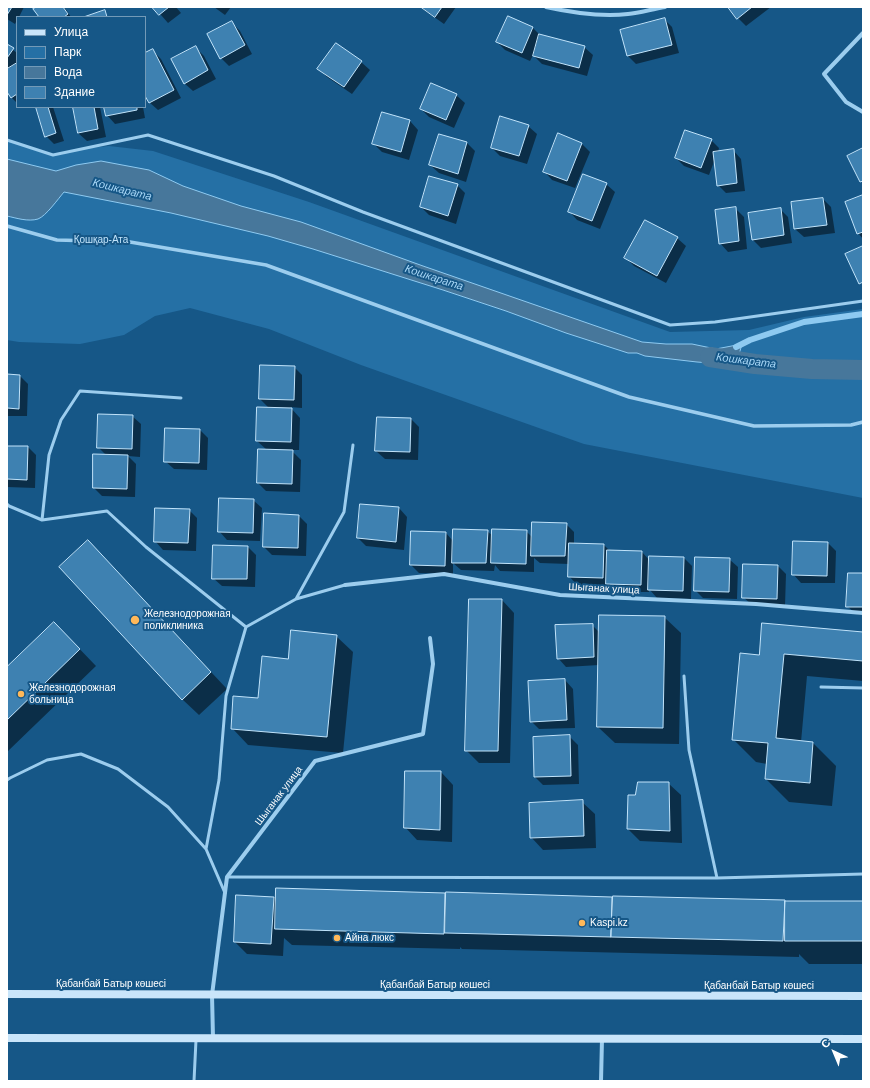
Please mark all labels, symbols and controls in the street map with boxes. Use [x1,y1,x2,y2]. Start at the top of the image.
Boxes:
legend [16,16,146,108]
text: Улица [54,25,88,39]
text: Парк [54,45,81,59]
text: Вода [54,65,82,79]
text: Здание [54,85,95,99]
water label: Кошкарата [91,176,153,204]
park label: Қошқар-Ата [74,234,128,246]
water label: Кошкарата [403,262,465,294]
water label: Кошкарата [715,351,777,371]
street label: Шыганак улица [568,581,640,597]
place label: Железнодорожная поликлиника [144,608,231,632]
marker: Железнодорожная поликлиника [129,614,141,626]
place label: Железнодорожная больница [29,682,116,706]
marker: Железнодорожная больница [16,689,26,699]
street label: Шыганак улица [253,764,305,828]
place label: Kaspi.kz [590,917,628,929]
marker: Kaspi.kz [577,918,587,928]
place label: Айна люкс [345,932,394,944]
marker: Айна люкс [332,933,342,943]
street label: Қабанбай Батыр көшесі [56,978,166,990]
street label: Қабанбай Батыр көшесі [380,979,490,991]
street label: Қабанбай Батыр көшесі [704,980,814,992]
north arrow [814,1032,854,1072]
text: С [819,1036,833,1050]

